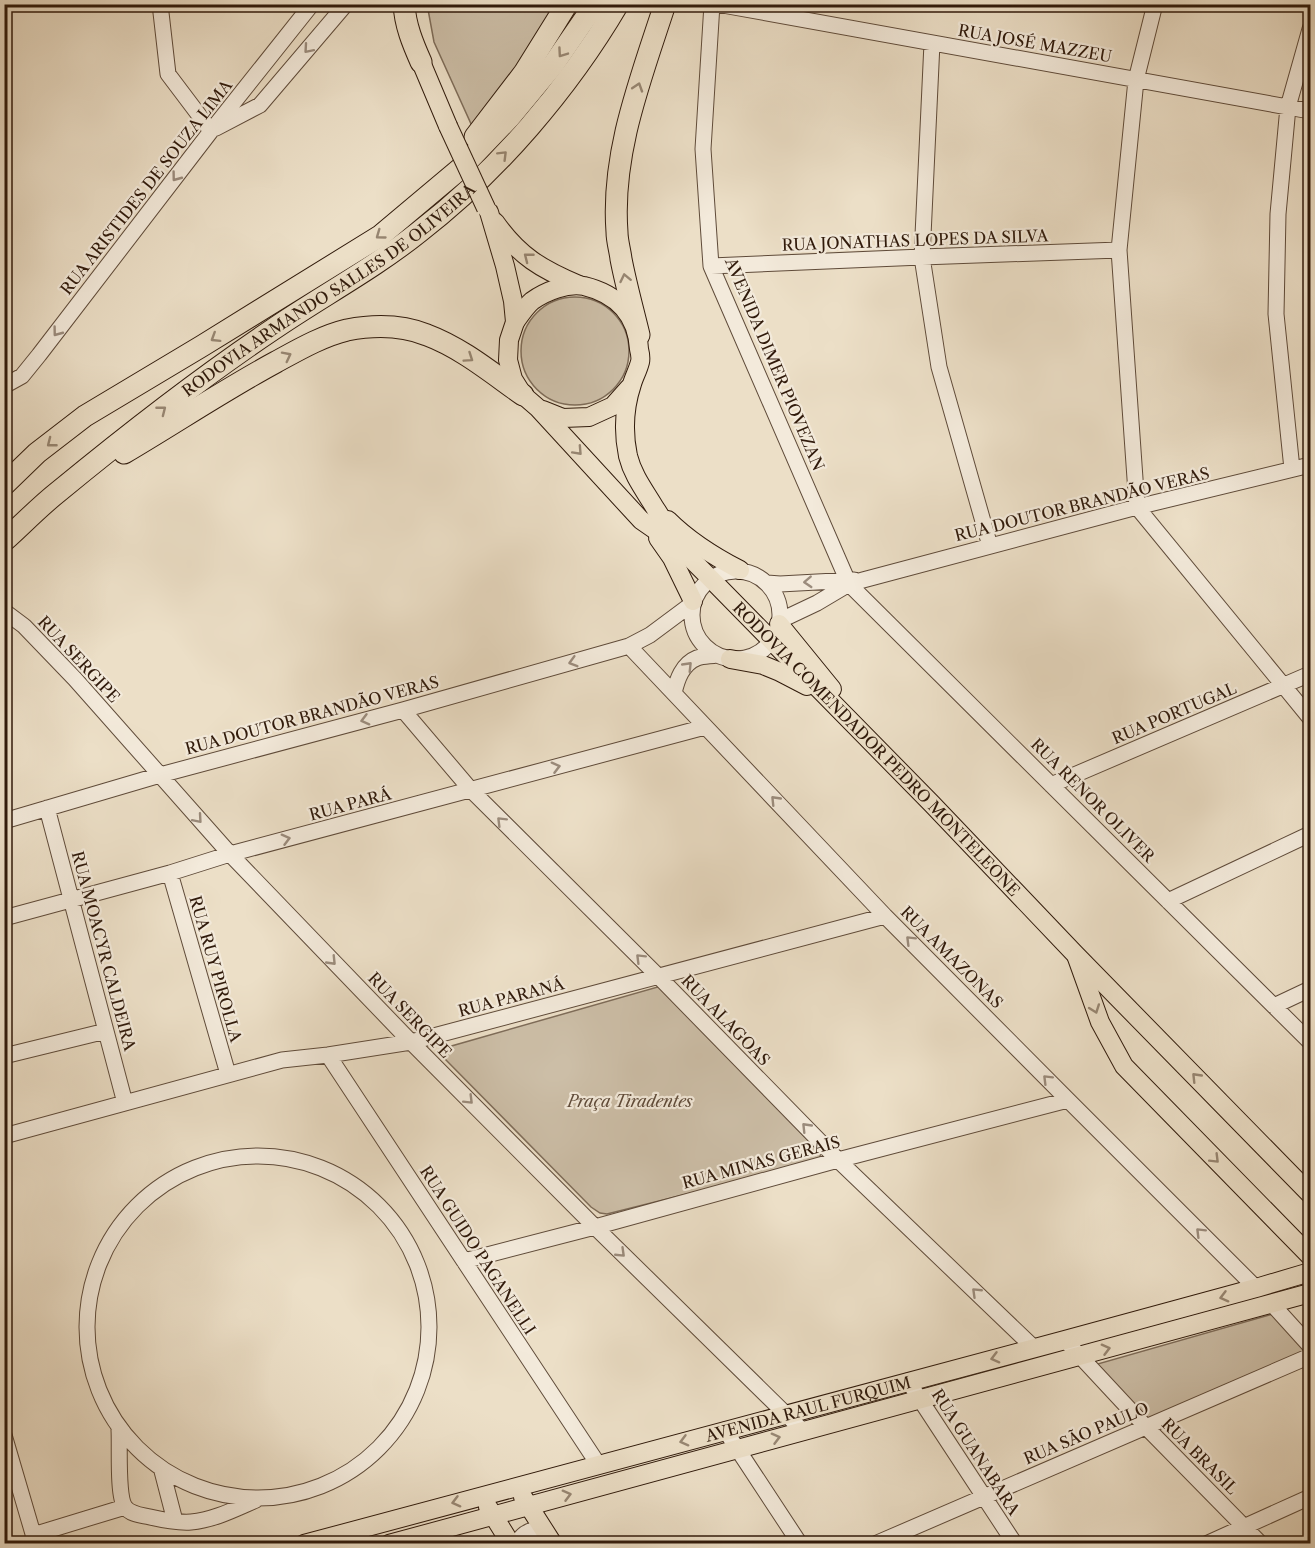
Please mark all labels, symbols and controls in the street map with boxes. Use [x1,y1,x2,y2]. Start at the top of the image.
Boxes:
street label: RUA JOSÉ MAZZEU [957,20,1113,66]
one-way arrow [304,42,315,53]
one-way arrow [558,46,569,57]
street label: RUA ARISTIDES DE SOUZA LIMA [56,75,237,298]
one-way arrow [631,82,644,93]
one-way arrow [495,152,506,163]
one-way arrow [172,171,183,182]
street label: RODOVIA ARMANDO SALLES DE OLIVEIRA [178,178,480,401]
street label: RUA JONATHAS LOPES DA SILVA [781,225,1050,255]
one-way arrow [376,228,387,239]
one-way arrow [524,254,535,265]
street label: AVENIDA DIMER PIOVEZAN [721,254,829,473]
one-way arrow [619,273,632,283]
one-way arrow [53,325,64,336]
one-way arrow [211,330,221,342]
one-way arrow [462,351,473,362]
one-way arrow [281,352,291,363]
one-way arrow [156,406,167,417]
one-way arrow [47,435,58,446]
one-way arrow [571,445,582,455]
street label: RUA DOUTOR BRANDÃO VERAS [952,462,1212,545]
one-way arrow [803,576,812,589]
street label: RODOVIA COMENDADOR PEDRO MONTELEONE [729,598,1024,900]
street label: RUA SERGIPE [34,611,124,707]
one-way arrow [568,655,579,667]
one-way arrow [681,663,692,673]
street label: RUA DOUTOR BRANDÃO VERAS [183,670,441,759]
street label: RUA PORTUGAL [1109,678,1240,748]
one-way arrow [360,713,370,726]
street label: RUA RENOR OLIVER [1027,734,1160,867]
one-way arrow [551,762,561,775]
street label: RUA PARÁ [307,783,394,825]
one-way arrow [771,796,782,807]
one-way arrow [191,812,202,823]
one-way arrow [498,817,509,828]
one-way arrow [281,834,291,847]
street label: RUA MOACYR CALDEIRA [68,849,141,1054]
street label: RUA RUY PIROLLA [185,893,247,1046]
street label: RUA AMAZONAS [897,902,1007,1012]
one-way arrow [906,937,917,948]
one-way arrow [325,953,336,964]
one-way arrow [636,954,646,965]
street label: RUA SERGIPE [364,968,456,1062]
street label: RUA ALAGOAS [677,970,775,1070]
street label: RUA PARANÁ [456,973,567,1021]
one-way arrow [1087,1003,1100,1014]
one-way arrow [1193,1074,1204,1085]
one-way arrow [1043,1076,1054,1087]
park label: Praça Tiradentes [565,1091,693,1111]
one-way arrow [462,1093,472,1104]
one-way arrow [802,1123,813,1133]
street label: RUA MINAS GERAIS [680,1131,842,1193]
one-way arrow [1208,1152,1219,1163]
street label: RUA GUIDO PAGANELLI [416,1162,540,1338]
one-way arrow [1196,1228,1207,1239]
one-way arrow [615,1246,625,1257]
one-way arrow [972,1288,982,1299]
one-way arrow [1219,1289,1229,1302]
one-way arrow [1101,1343,1111,1356]
one-way arrow [990,1350,1000,1363]
street label: AVENIDA RAUL FURQUIM [702,1372,913,1446]
street label: RUA GUANABARA [928,1385,1025,1520]
street label: RUA SÃO PAULO [1020,1397,1152,1468]
street label: RUA BRASIL [1158,1414,1243,1499]
one-way arrow [680,1433,690,1446]
one-way arrow [771,1433,781,1446]
one-way arrow [562,1490,572,1502]
one-way arrow [451,1495,461,1508]

